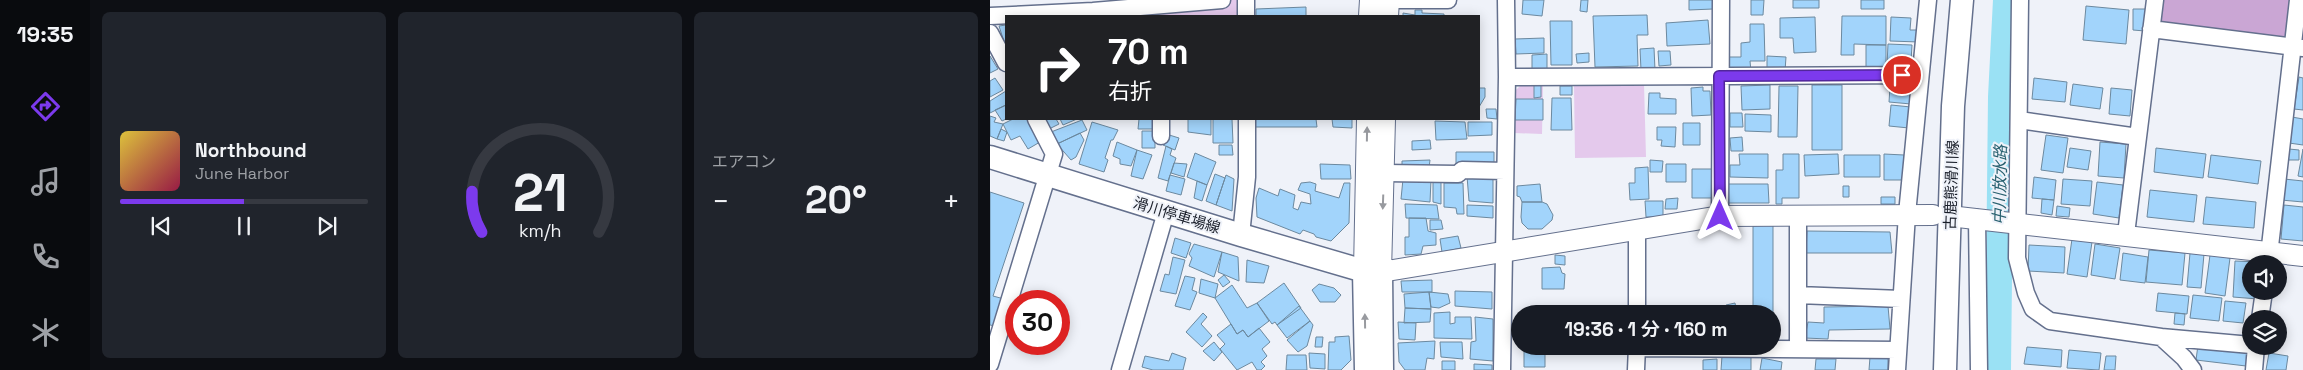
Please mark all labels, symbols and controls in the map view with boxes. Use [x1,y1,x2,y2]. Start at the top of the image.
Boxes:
text: 19:35 [17,20,73,48]
text: 70 m [1108,30,1189,74]
icon: right [1025,35,1090,100]
pin [1881,54,1923,96]
icon: arrive [1888,61,1916,89]
text: 右折 [1108,77,1152,105]
icon: directions [28,89,63,124]
one-way arrow [1363,126,1371,142]
text: Northbound [195,138,307,163]
street label: 古鹿熊滑川線 [1940,140,1962,230]
water label: 中川放水路 [1989,143,2011,225]
text: エアコン [712,151,776,172]
text: 21 [513,160,567,226]
text: June Harbor [195,163,289,184]
icon: music [28,164,63,199]
text: 20° [805,176,867,224]
text: − [712,183,729,219]
text: + [943,183,960,219]
position arrow [1693,189,1745,241]
street label: 滑川停車場線 [1131,193,1223,237]
one-way arrow [1379,195,1387,211]
icon: previous [147,212,175,240]
icon: pause [230,212,258,240]
icon: next [313,212,341,240]
text: km/h [519,219,561,242]
icon: phone [28,239,63,274]
map controls [2242,255,2287,355]
button: sound [2242,255,2287,300]
speed limit sign: 30 [1005,290,1070,355]
button: layers [2242,310,2287,355]
one-way arrow [1361,313,1369,329]
icon: climate [28,315,63,350]
text: 19:36 · 1 分 · 160 m [1565,317,1727,342]

